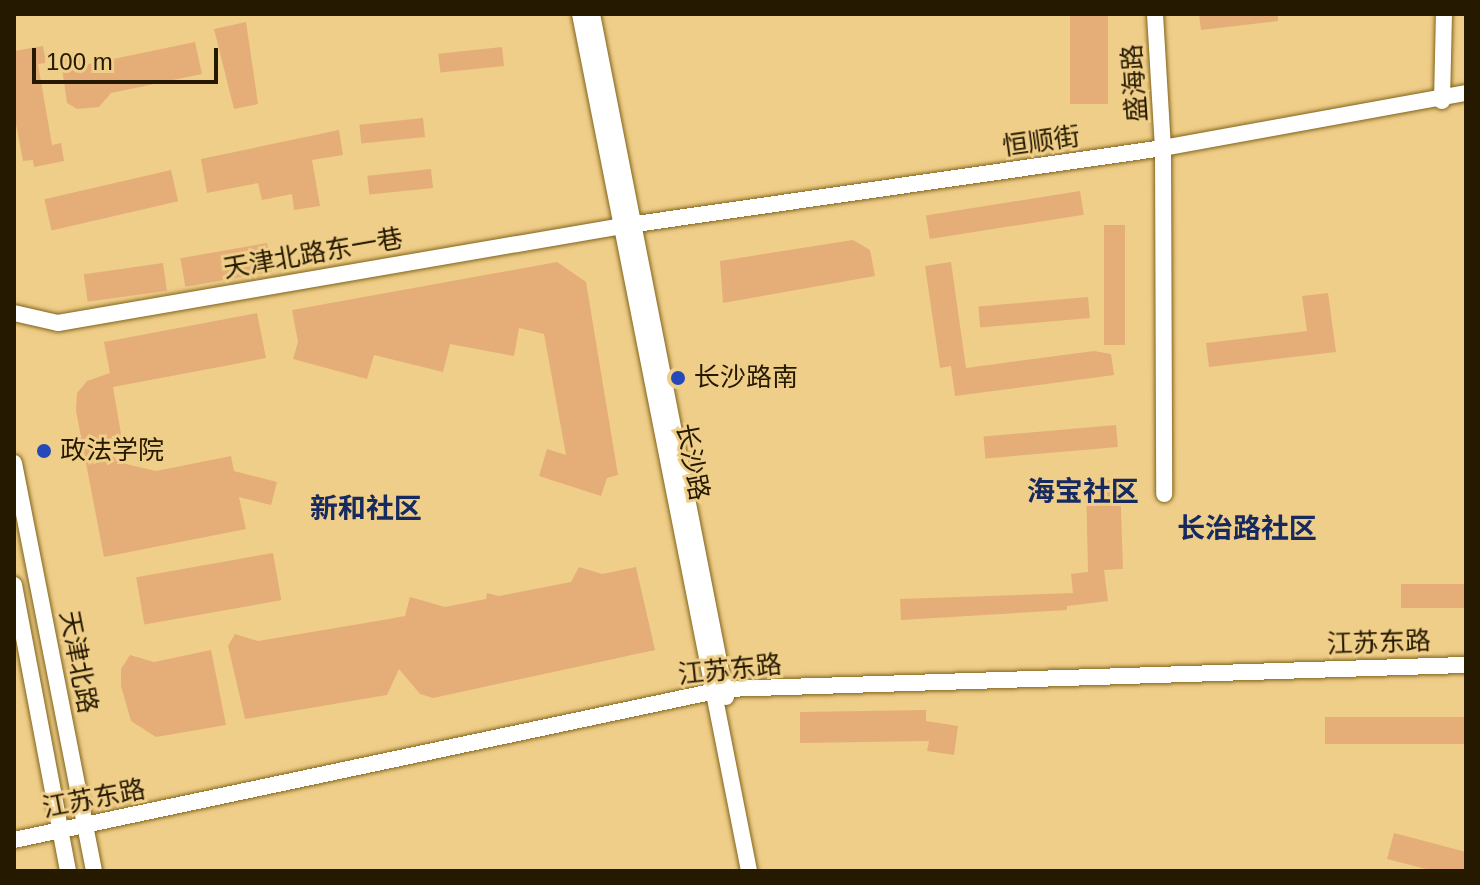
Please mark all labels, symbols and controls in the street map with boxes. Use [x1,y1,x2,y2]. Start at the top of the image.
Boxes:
scale bar [36,32,222,82]
street label: 盛海路 [1117,43,1153,123]
text: 100 m [46,48,113,75]
street label: 恒顺街 [1000,121,1082,163]
street label: 天津北路东一巷 [221,223,405,285]
place label: 长沙路南 [694,362,798,394]
marker: 长沙路南 [669,369,687,387]
street label: 长沙路 [669,421,715,503]
place label: 政法学院 [60,435,164,467]
marker: 政法学院 [35,442,53,460]
district label: 海宝社区 [1027,475,1139,509]
district label: 新和社区 [310,492,422,526]
district label: 长治路社区 [1177,512,1317,546]
street label: 天津北路 [53,608,103,716]
street label: 江苏东路 [1326,626,1432,660]
street label: 江苏东路 [677,649,783,691]
street label: 江苏东路 [40,774,148,824]

